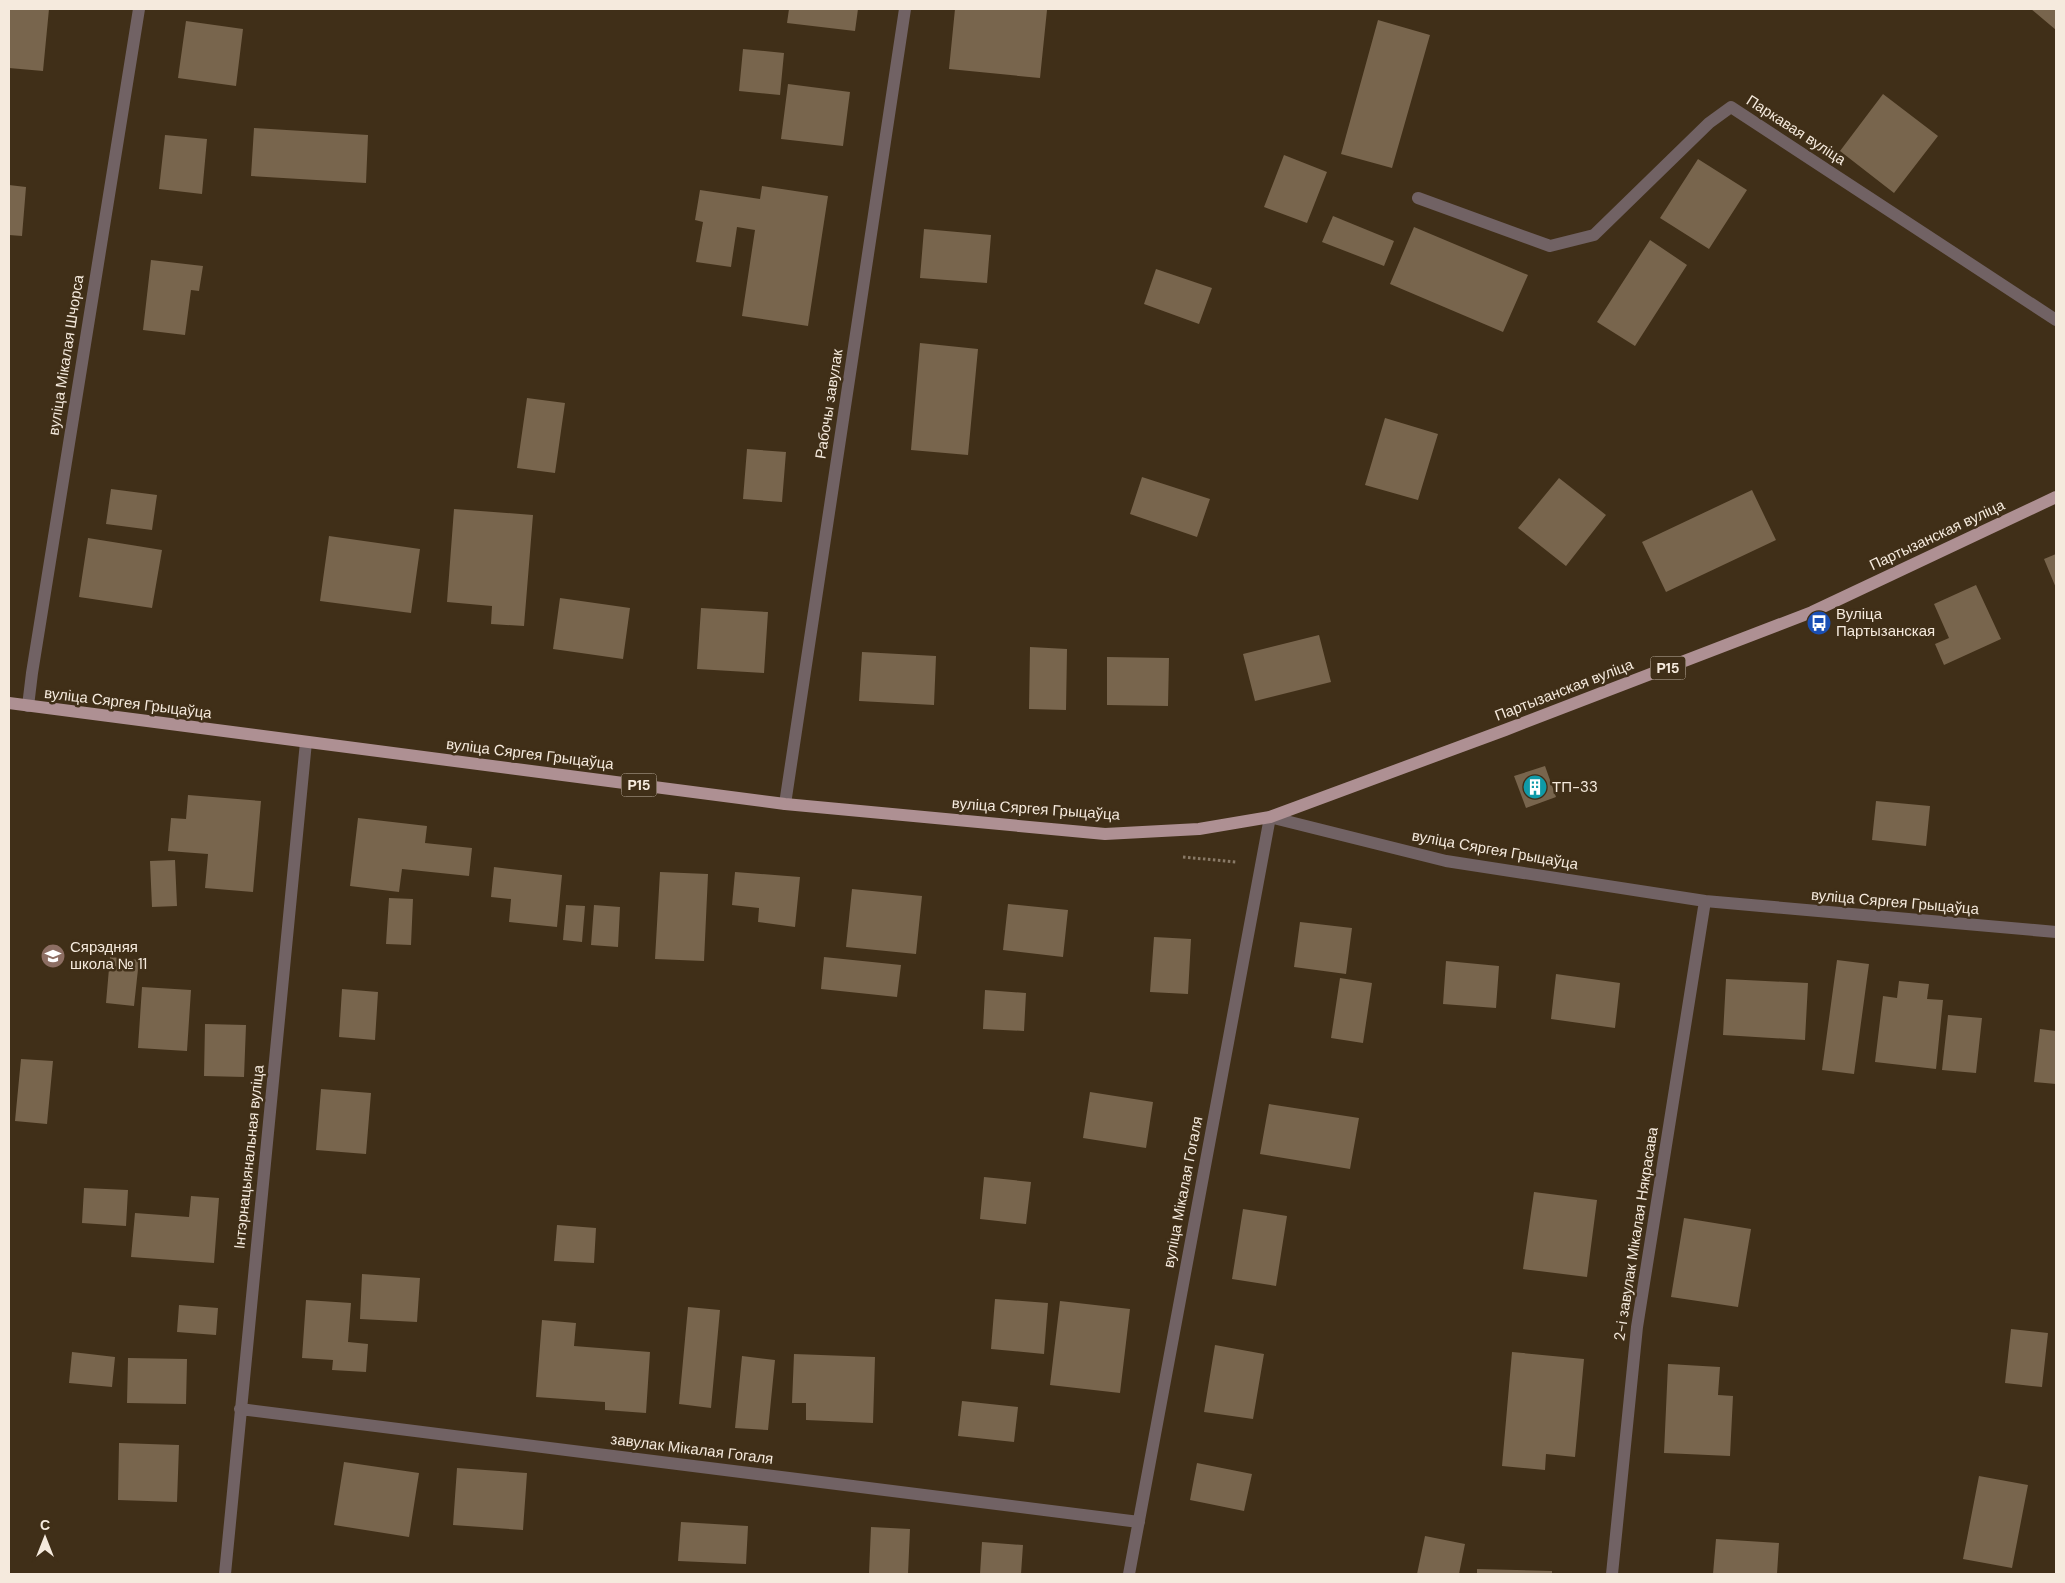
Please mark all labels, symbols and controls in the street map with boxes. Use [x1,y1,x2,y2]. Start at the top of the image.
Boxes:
street label: Паркавая вуліца [1742,90,1850,170]
street label: вуліца Мікалая Шчорса [43,273,89,437]
street label: Рабочы завулак [810,347,848,460]
street label: Партызанская вуліца [1866,495,2008,575]
place label: Вуліца Партызанская [1836,604,1935,641]
bus stop icon: Вуліца Партызанская [1806,610,1832,636]
street label: Партызанская вуліца [1492,654,1637,726]
road number: Р15 [1650,656,1686,680]
street label: вуліца Сяргея Грыцаўца [43,683,213,723]
street label: вуліца Сяргея Грыцаўца [445,734,615,774]
road number: Р15 [622,774,656,796]
building icon: ТП-33 [1522,774,1548,800]
place label: ТП-33 [1552,777,1598,797]
street label: вуліца Сяргея Грыцаўца [951,793,1121,825]
street label: вуліца Сяргея Грыцаўца [1410,826,1580,875]
street label: вуліца Сяргея Грыцаўца [1810,885,1980,919]
place label: Сярэдняя школа № 11 [70,937,147,974]
school or university icon: Сярэдняя школа № 11 [40,943,66,969]
street label: Інтэрнацыянальная вуліца [229,1063,269,1250]
street label: вуліца Мікалая Гогаля [1158,1115,1208,1269]
street label: 2-і завулак Мікалая Някрасава [1609,1125,1663,1342]
street label: завулак Мікалая Гогаля [610,1429,774,1469]
north arrow [20,1513,70,1563]
text: С [40,1516,50,1534]

